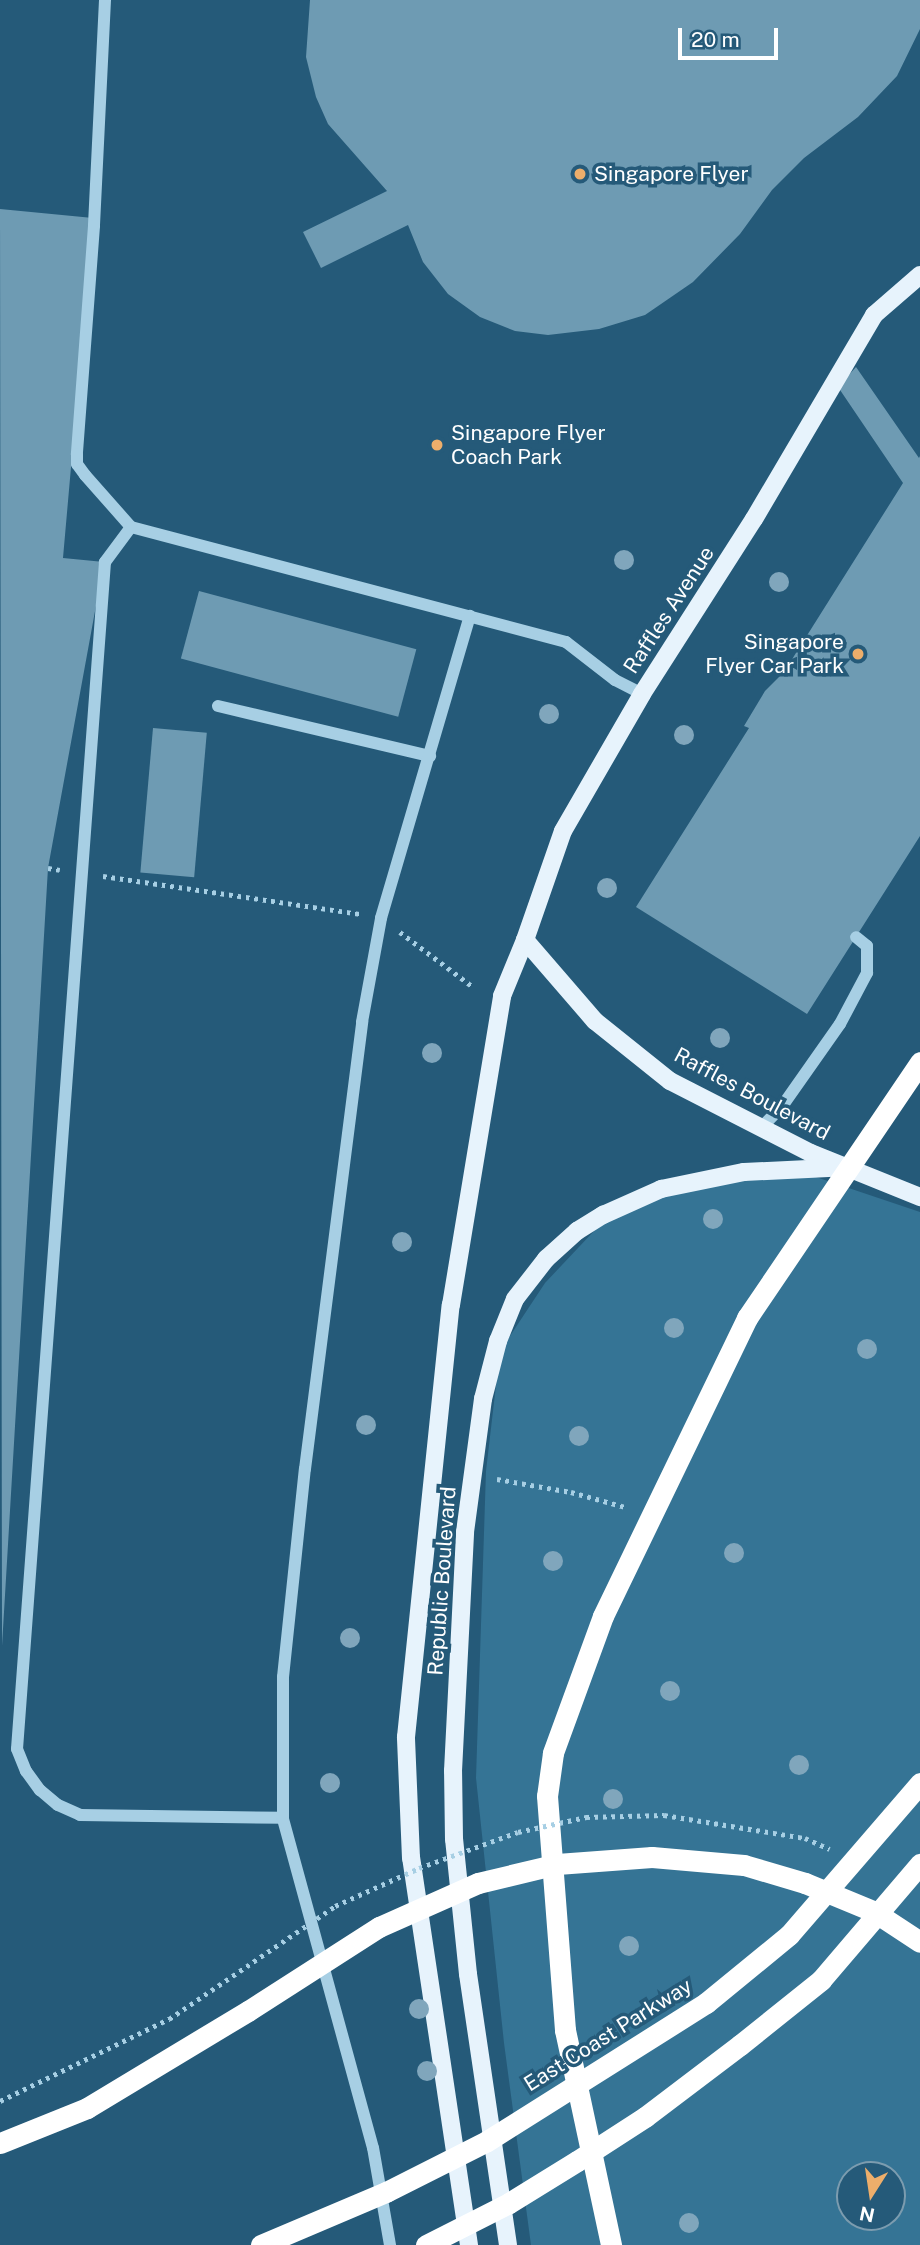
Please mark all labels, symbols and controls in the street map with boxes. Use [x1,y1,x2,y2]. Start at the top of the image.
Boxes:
scale bar [682,14,782,58]
text: 20 m [691,27,740,52]
place label: Singapore Flyer [594,161,749,187]
marker: Singapore Flyer [572,166,588,182]
place label: Singapore Flyer Coach Park [451,420,606,470]
marker: Singapore Flyer Coach Park [429,437,445,453]
street label: Raffles Avenue [618,542,720,678]
place label: Singapore Flyer Car Park [705,629,844,679]
marker: Singapore Flyer Car Park [850,646,866,662]
street label: Raffles Boulevard [670,1042,834,1146]
street label: Republic Boulevard [423,1486,461,1676]
street label: East Coast Parkway [519,1973,697,2097]
north arrow [836,2161,906,2231]
text: N [858,2202,877,2227]

